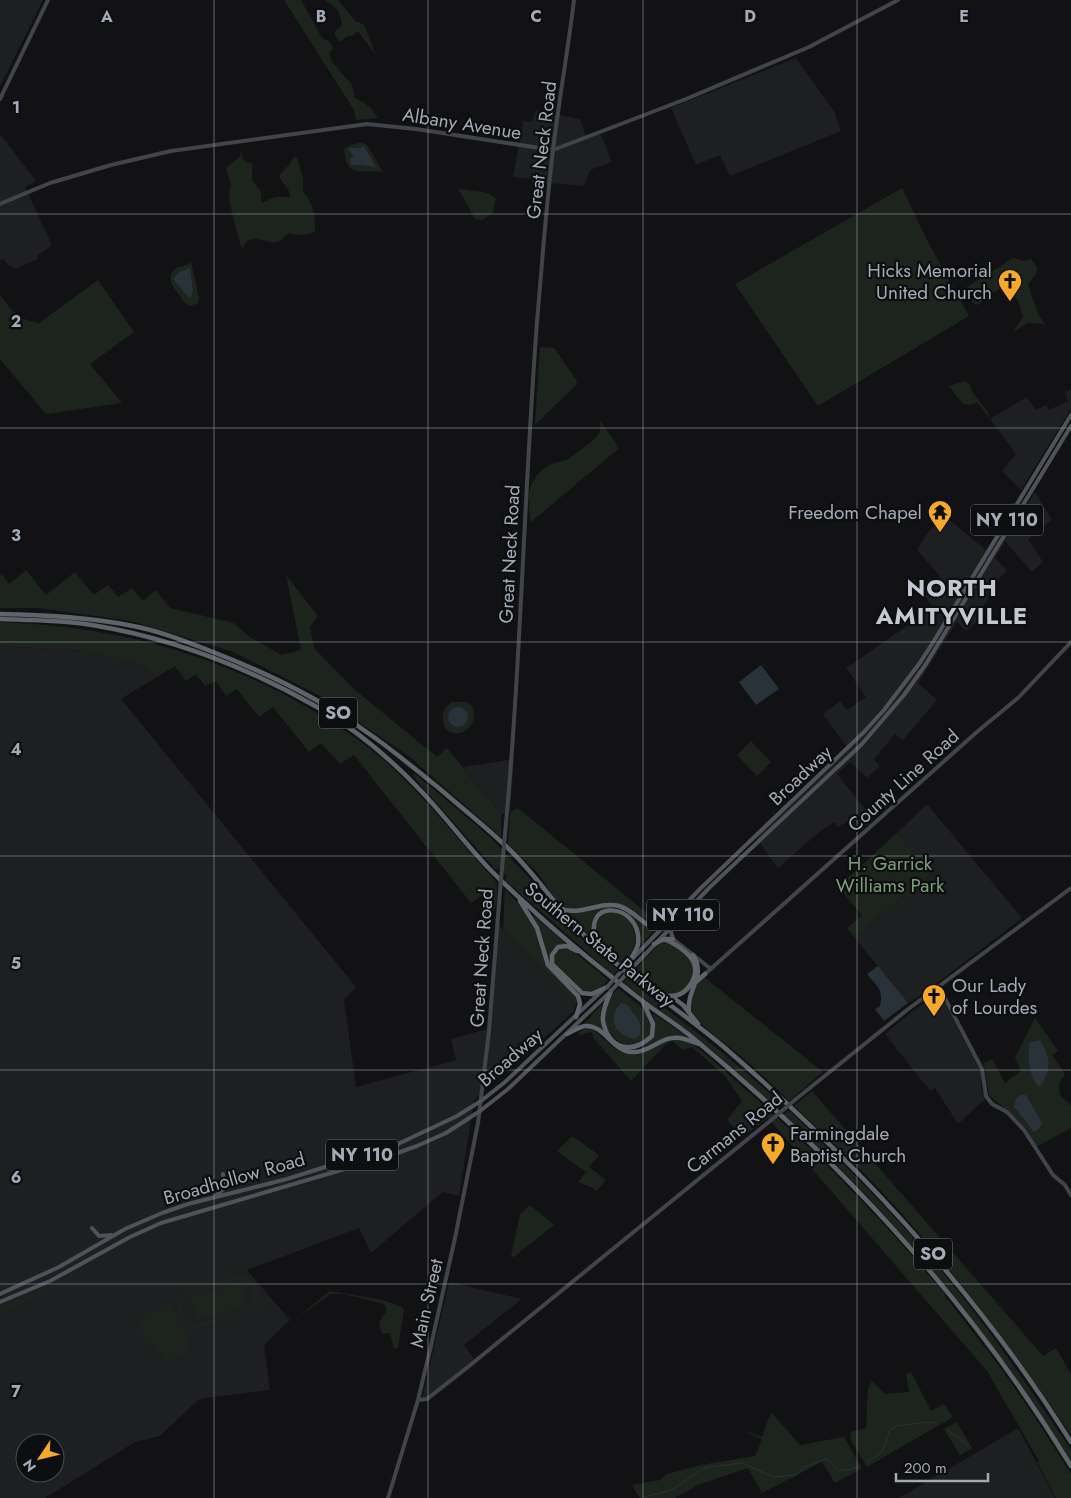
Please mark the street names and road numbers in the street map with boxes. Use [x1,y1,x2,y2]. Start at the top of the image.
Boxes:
street label: Great Neck Road [520,80,563,221]
street label: Albany Avenue [401,101,524,146]
street label: Great Neck Road [492,484,527,624]
road number: NY 110 [971,504,1043,536]
road number: SO [319,698,357,728]
street label: County Line Road [842,723,965,838]
street label: Broadway [763,739,838,812]
street label: Southern State Parkway [519,875,681,1014]
street label: Great Neck Road [463,888,500,1028]
road number: NY 110 [647,900,719,930]
street label: Broadway [472,1021,549,1093]
street label: Carmans Road [680,1085,788,1180]
road number: NY 110 [326,1140,398,1170]
street label: Broadhollow Road [160,1145,308,1212]
road number: SO [914,1238,952,1270]
street label: Main Street [403,1256,450,1350]

